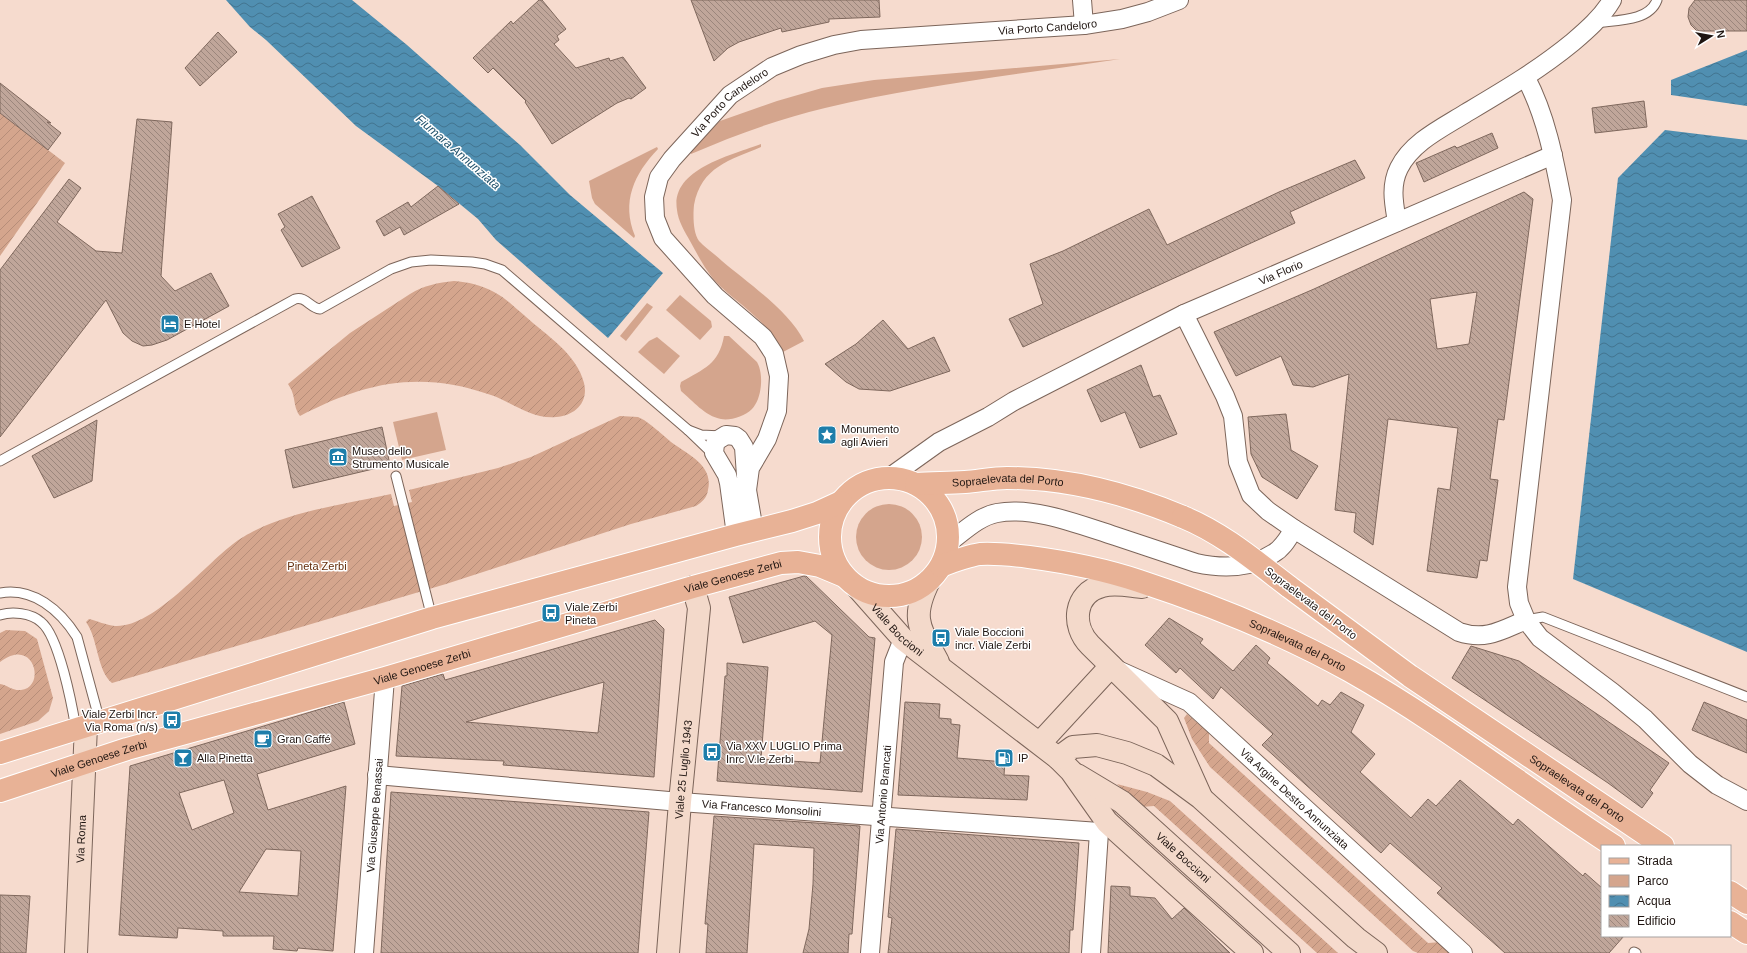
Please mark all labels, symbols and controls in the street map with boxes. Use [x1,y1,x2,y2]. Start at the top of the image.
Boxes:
north arrow [1691,16,1731,56]
street label: Via Porto Candeloro [998,17,1098,37]
text: N [1714,29,1727,39]
street label: Via Porto Candeloro [689,65,770,140]
water label: Fiumara Annunziata [413,112,503,193]
street label: Via Florio [1257,258,1304,287]
hotel icon: E Hotel [159,313,181,335]
place label: E Hotel [184,318,220,330]
place label: Monumento agli Avieri [841,423,899,448]
place icon: Monumento agli Avieri [816,424,838,446]
place label: Museo dello Strumento Musicale [352,445,449,470]
museum icon: Museo dello Strumento Musicale [327,446,349,468]
street label: Sopraelevata del Porto [952,472,1064,489]
street label: Viale Genoese Zerbi [683,557,783,595]
park label: Pineta Zerbi [287,560,347,572]
street label: Sopraelevata del Porto [1263,565,1359,641]
place label: Viale Zerbi Pineta [565,601,617,626]
street label: Viale Boccioni [869,601,926,658]
bus stop icon: Viale Zerbi Pineta [540,602,562,624]
street label: Sopralevata del Porto [1247,617,1348,674]
place label: Viale Boccioni incr. Viale Zerbi [955,626,1031,651]
bus stop icon: Viale Boccioni incr. Viale Zerbi [930,627,952,649]
street label: Viale Genoese Zerbi [372,647,472,687]
place label: Viale Zerbi Incr. Via Roma (n/s) [82,708,158,733]
bus stop icon: Viale Zerbi Incr. Via Roma (n/s) [161,709,183,731]
street label: Viale 25 Luglio 1943 [673,719,694,820]
cafe icon: Gran Caffé [252,728,274,750]
place label: Gran Caffé [277,733,331,745]
street label: Viale Genoese Zerbi [49,738,148,780]
place label: Via XXV LUGLIO Prima Inrc V.le Zerbi [726,740,843,765]
bus stop icon: Via XXV LUGLIO Prima Inrc V.le Zerbi [701,741,723,763]
street label: Via Antonio Brancati [873,745,893,844]
street label: Via Argine Destro Annunziata [1238,746,1352,852]
bar icon: Alla Pinetta [172,747,194,769]
fuel station icon: IP [993,747,1015,769]
place label: Alla Pinetta [197,752,254,764]
place label: IP [1018,752,1028,764]
street label: Sopraelevata del Porto [1527,752,1627,825]
street label: Via Giuseppe Benassai [364,758,385,873]
street label: Via Francesco Monsolini [701,798,822,818]
street label: Via Roma [74,814,88,863]
street label: Viale Boccioni [1154,830,1213,885]
legend [1601,845,1731,937]
text: Strada [1637,854,1673,868]
text: Parco [1637,874,1669,888]
text: Acqua [1637,894,1671,908]
text: Edificio [1637,914,1676,928]

